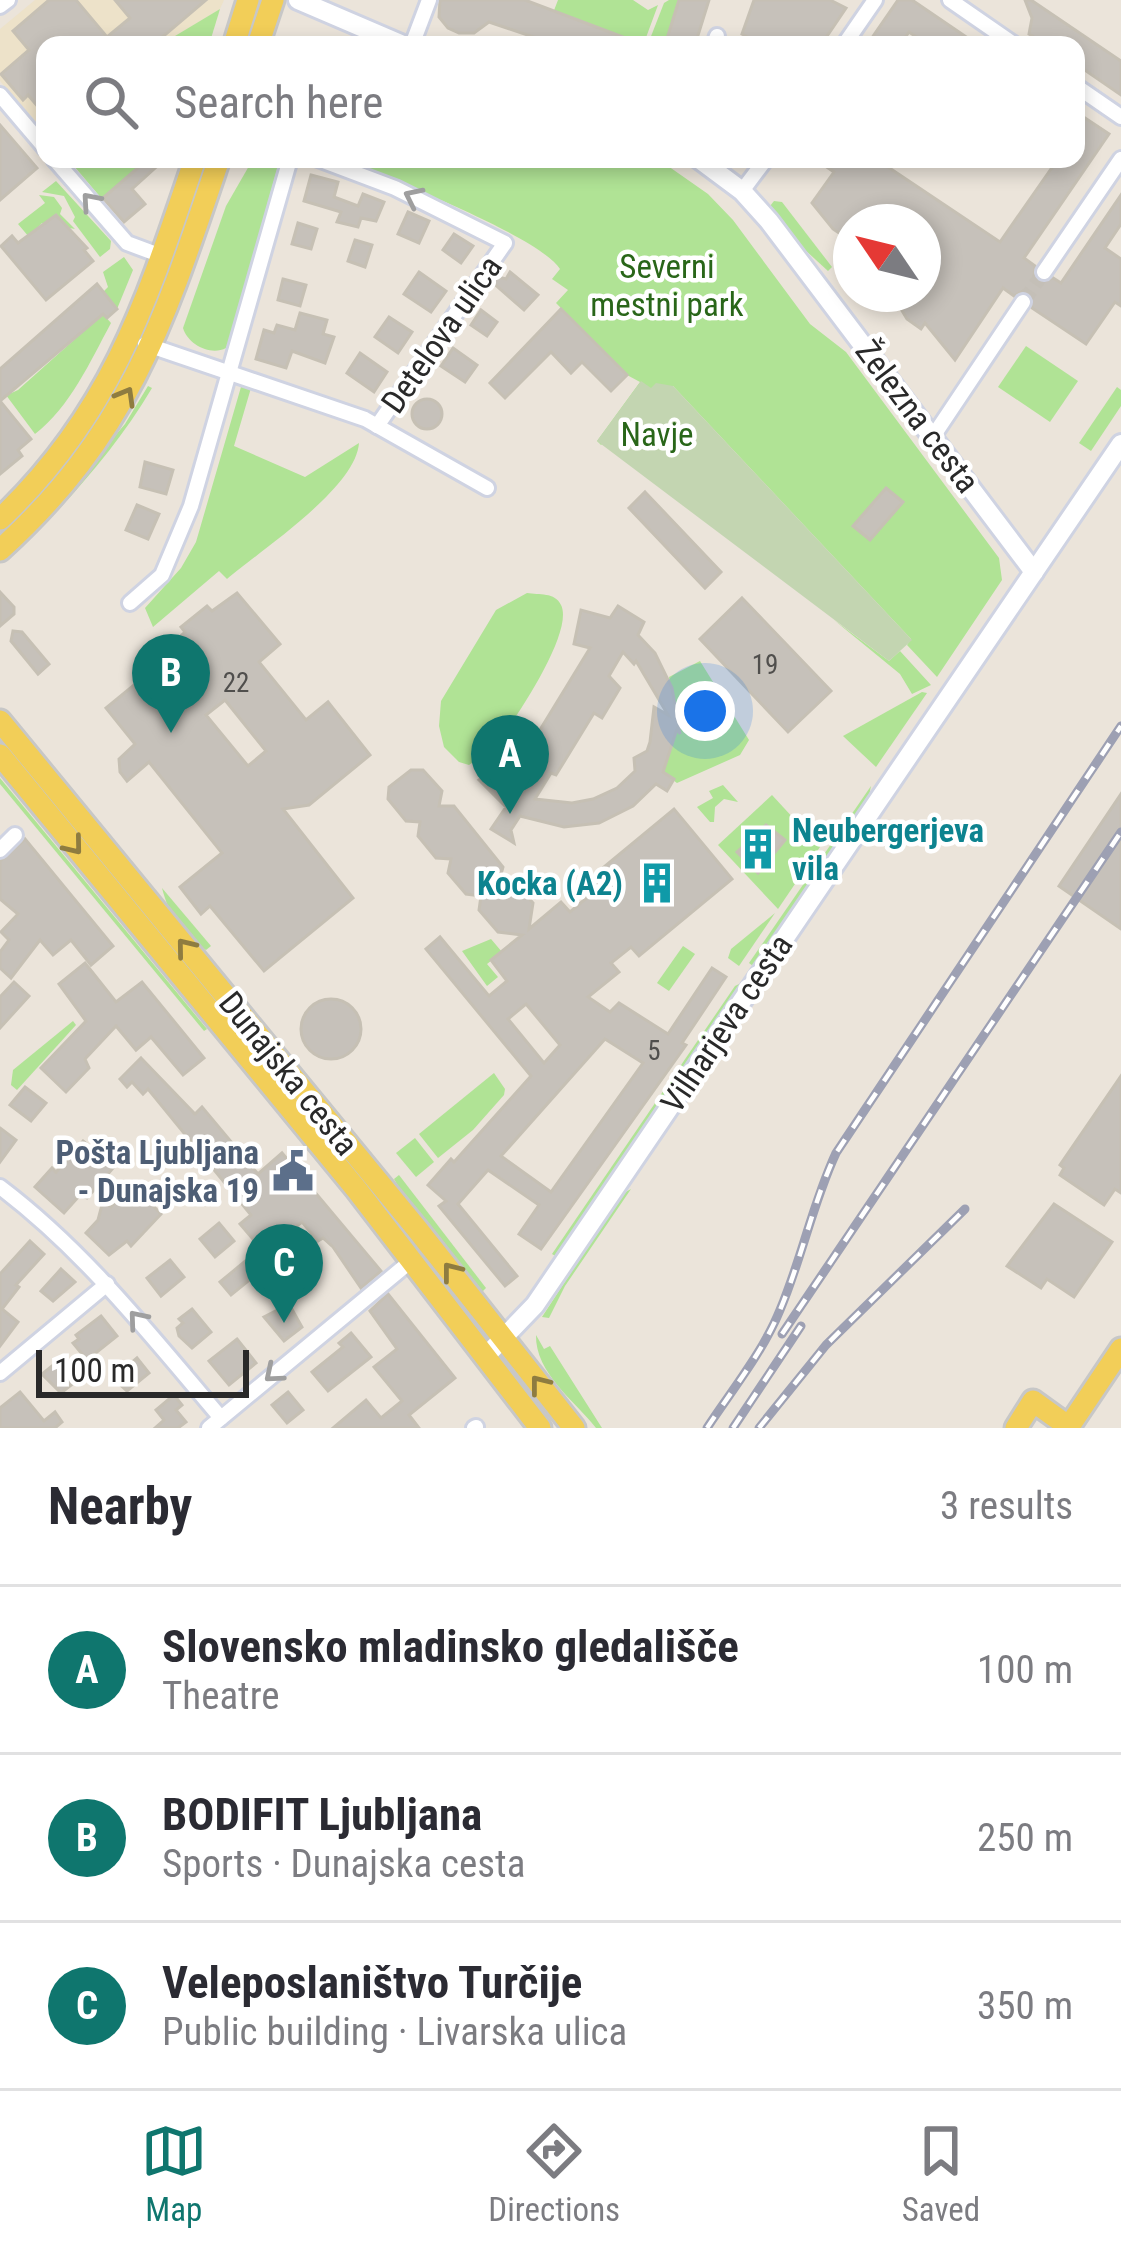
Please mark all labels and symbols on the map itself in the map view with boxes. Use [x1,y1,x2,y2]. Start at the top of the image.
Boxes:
one-way arrow [404,188,425,211]
one-way arrow [83,193,105,215]
north arrow [833,204,941,312]
park label: Severni mestni park [590,247,744,324]
street label: Detelova ulica [373,248,510,420]
street label: Železna cesta [848,332,988,500]
one-way arrow [112,387,134,409]
park label: Navje [621,415,694,454]
pin: B [132,634,210,733]
house number: 19 [752,649,778,681]
house number: 22 [223,667,249,699]
your location [675,681,735,741]
pin: A [471,715,549,814]
place label: Neubergerjeva vila [792,811,984,888]
building icon: Neubergerjeva vila [735,826,781,872]
one-way arrow [60,832,82,854]
building icon: Kocka (A2) [634,860,680,906]
place label: Kocka (A2) [477,864,623,903]
street label: Vilharjeva cesta [652,927,800,1120]
one-way arrow [177,938,199,960]
street label: Dunajska cesta [211,984,366,1163]
house number: 5 [647,1035,661,1067]
place label: Pošta Ljubljana - Dunajska 19 [56,1133,259,1210]
public building icon: Pošta Ljubljana - Dunajska 19 [270,1148,316,1194]
pin: C [245,1224,323,1323]
one-way arrow [444,1263,465,1285]
one-way arrow [130,1311,151,1333]
scale bar [36,1344,249,1397]
one-way arrow [265,1359,287,1381]
one-way arrow [532,1375,553,1397]

